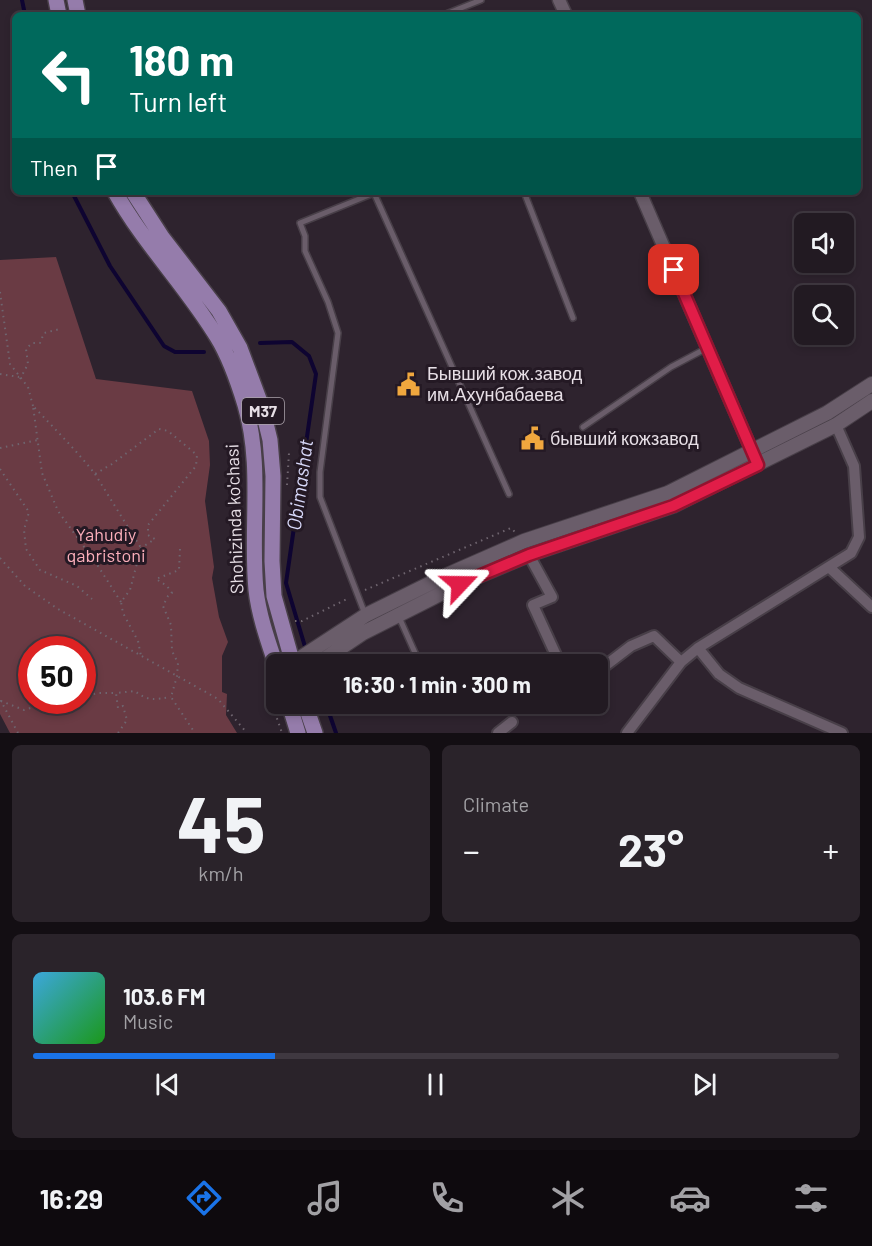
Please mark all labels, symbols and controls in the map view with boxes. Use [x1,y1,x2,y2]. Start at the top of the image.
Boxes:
text: 180 m [129,34,234,84]
icon: left [30,36,108,114]
text: Turn left [129,85,227,117]
icon: arrive [90,150,123,183]
text: Then [30,154,78,180]
map controls [794,213,854,345]
button: sound [794,213,854,273]
pin [648,244,699,295]
icon: arrive [657,253,690,286]
button: search [794,285,854,345]
place label: Бывший кож.завод им.Ахунбабаева [427,362,583,405]
public building icon: Бывший кож.завод им.Ахунбабаева [396,371,422,397]
road number: M37 [242,398,284,424]
public building icon: бывший кожзавод [519,426,545,452]
place label: бывший кожзавод [550,427,699,449]
water label: Obimashat [281,438,317,532]
street label: Shohizinda ko'chasi [220,444,248,594]
park label: Yahudiy qabristoni [66,523,146,566]
position arrow [428,552,492,616]
speed limit sign: 50 [18,636,96,714]
text: 16:30 · 1 min · 300 m [343,671,531,697]
text: 45 [176,775,266,869]
text: Climate [463,792,529,816]
text: 23° [618,822,684,876]
text: − [463,830,480,870]
text: + [822,830,839,870]
text: km/h [198,861,244,885]
text: 103.6 FM [123,983,205,1009]
text: Music [123,1009,173,1033]
icon: previous [151,1068,184,1101]
icon: pause [419,1068,452,1101]
icon: next [688,1068,721,1101]
icon: directions [183,1177,225,1219]
icon: music [304,1177,346,1219]
icon: phone [426,1177,468,1219]
icon: climate [547,1177,589,1219]
icon: car [669,1177,711,1219]
icon: filters [790,1177,832,1219]
text: 16:29 [40,1182,103,1214]

